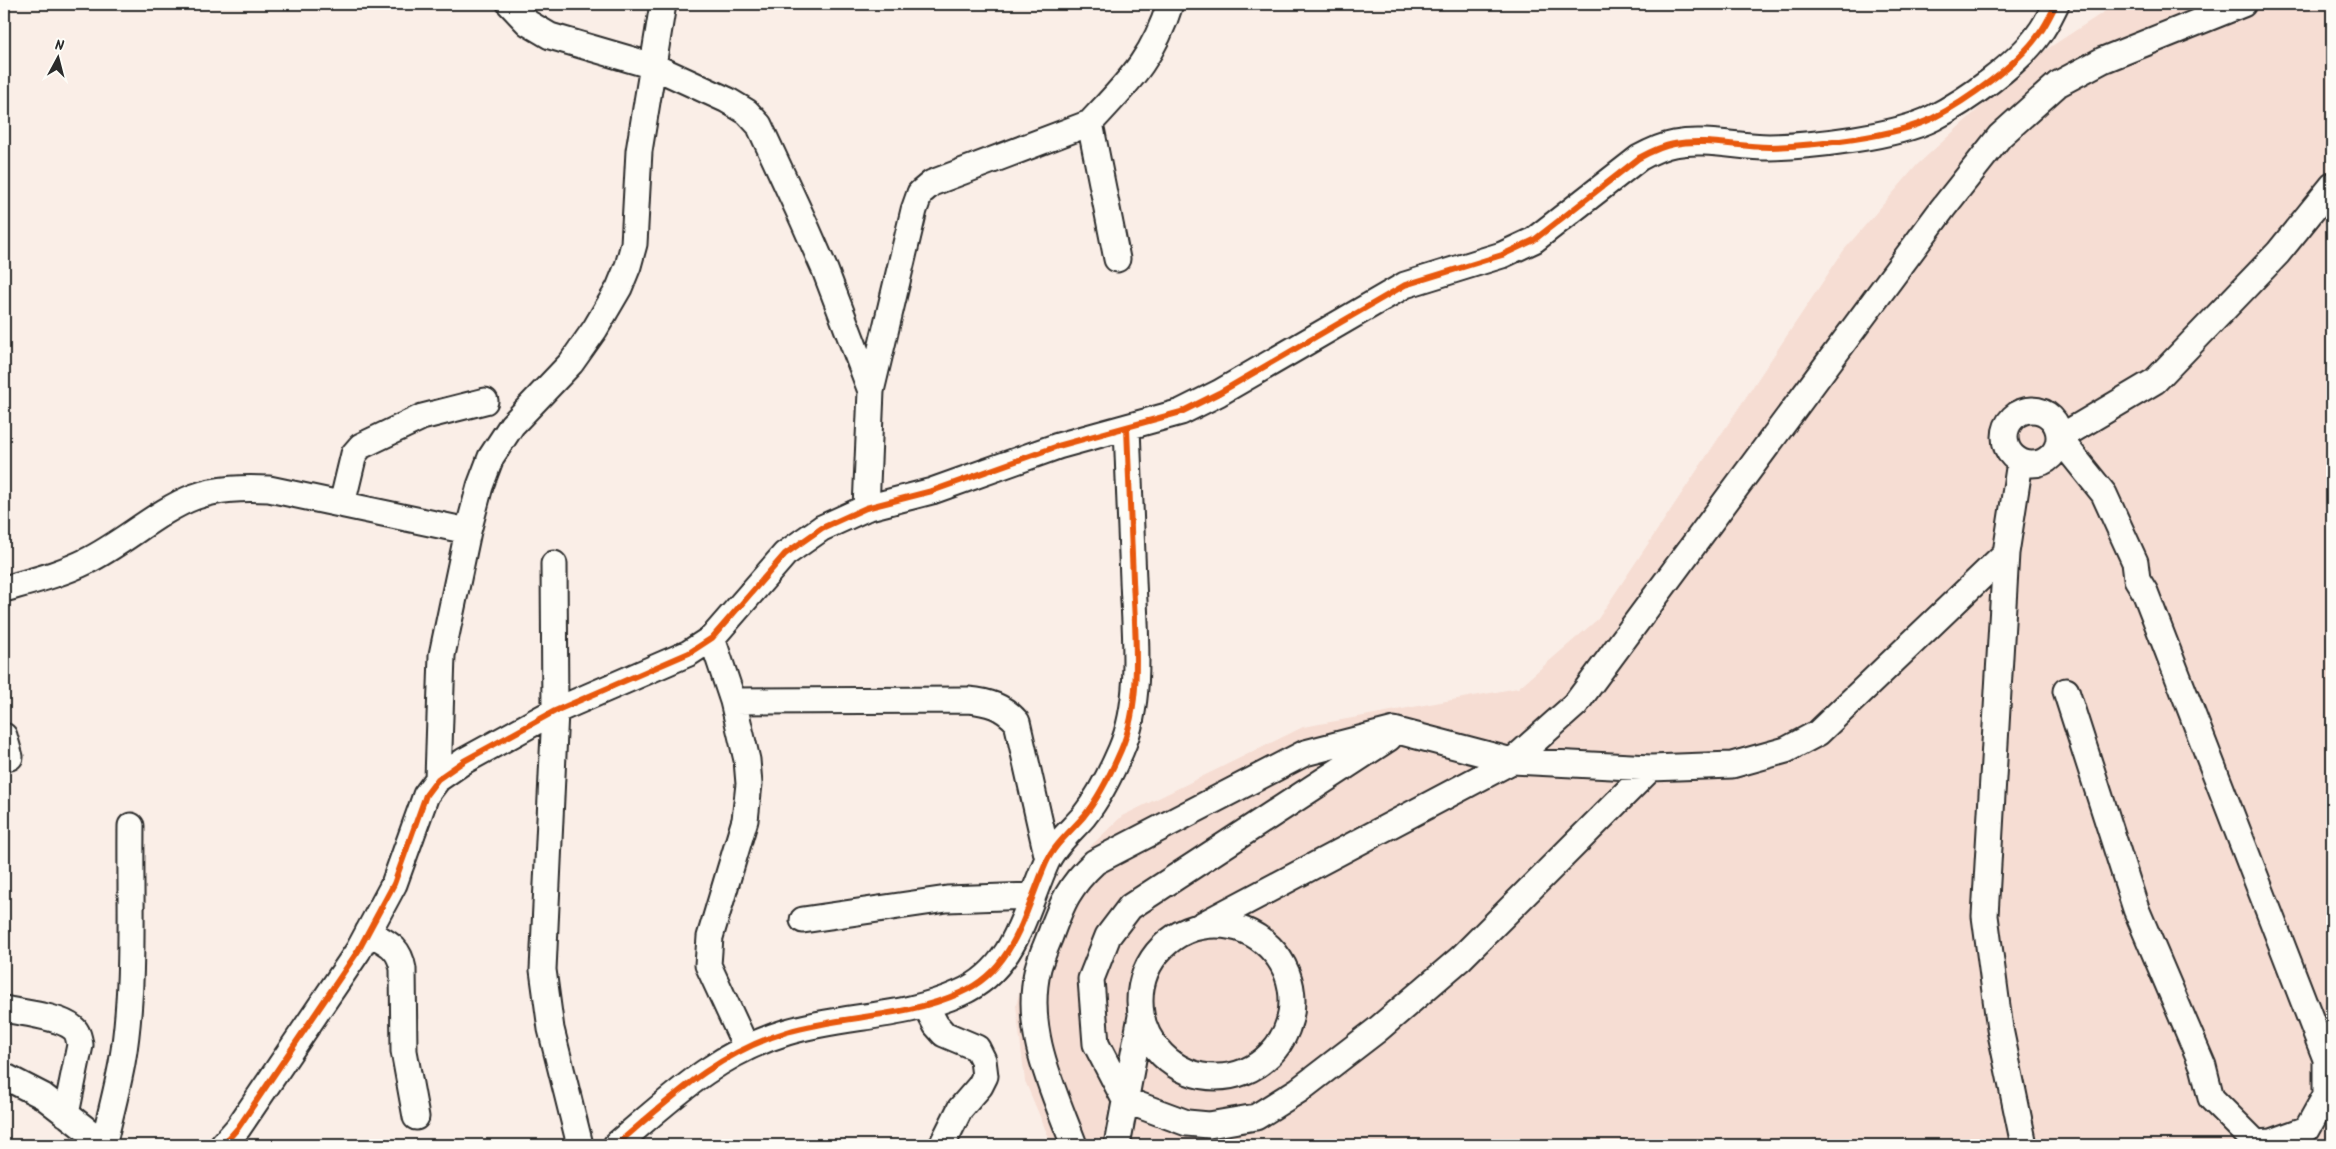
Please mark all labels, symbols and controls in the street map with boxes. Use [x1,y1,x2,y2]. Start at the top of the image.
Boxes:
north arrow [32,32,82,82]
text: N [54,35,65,58]

